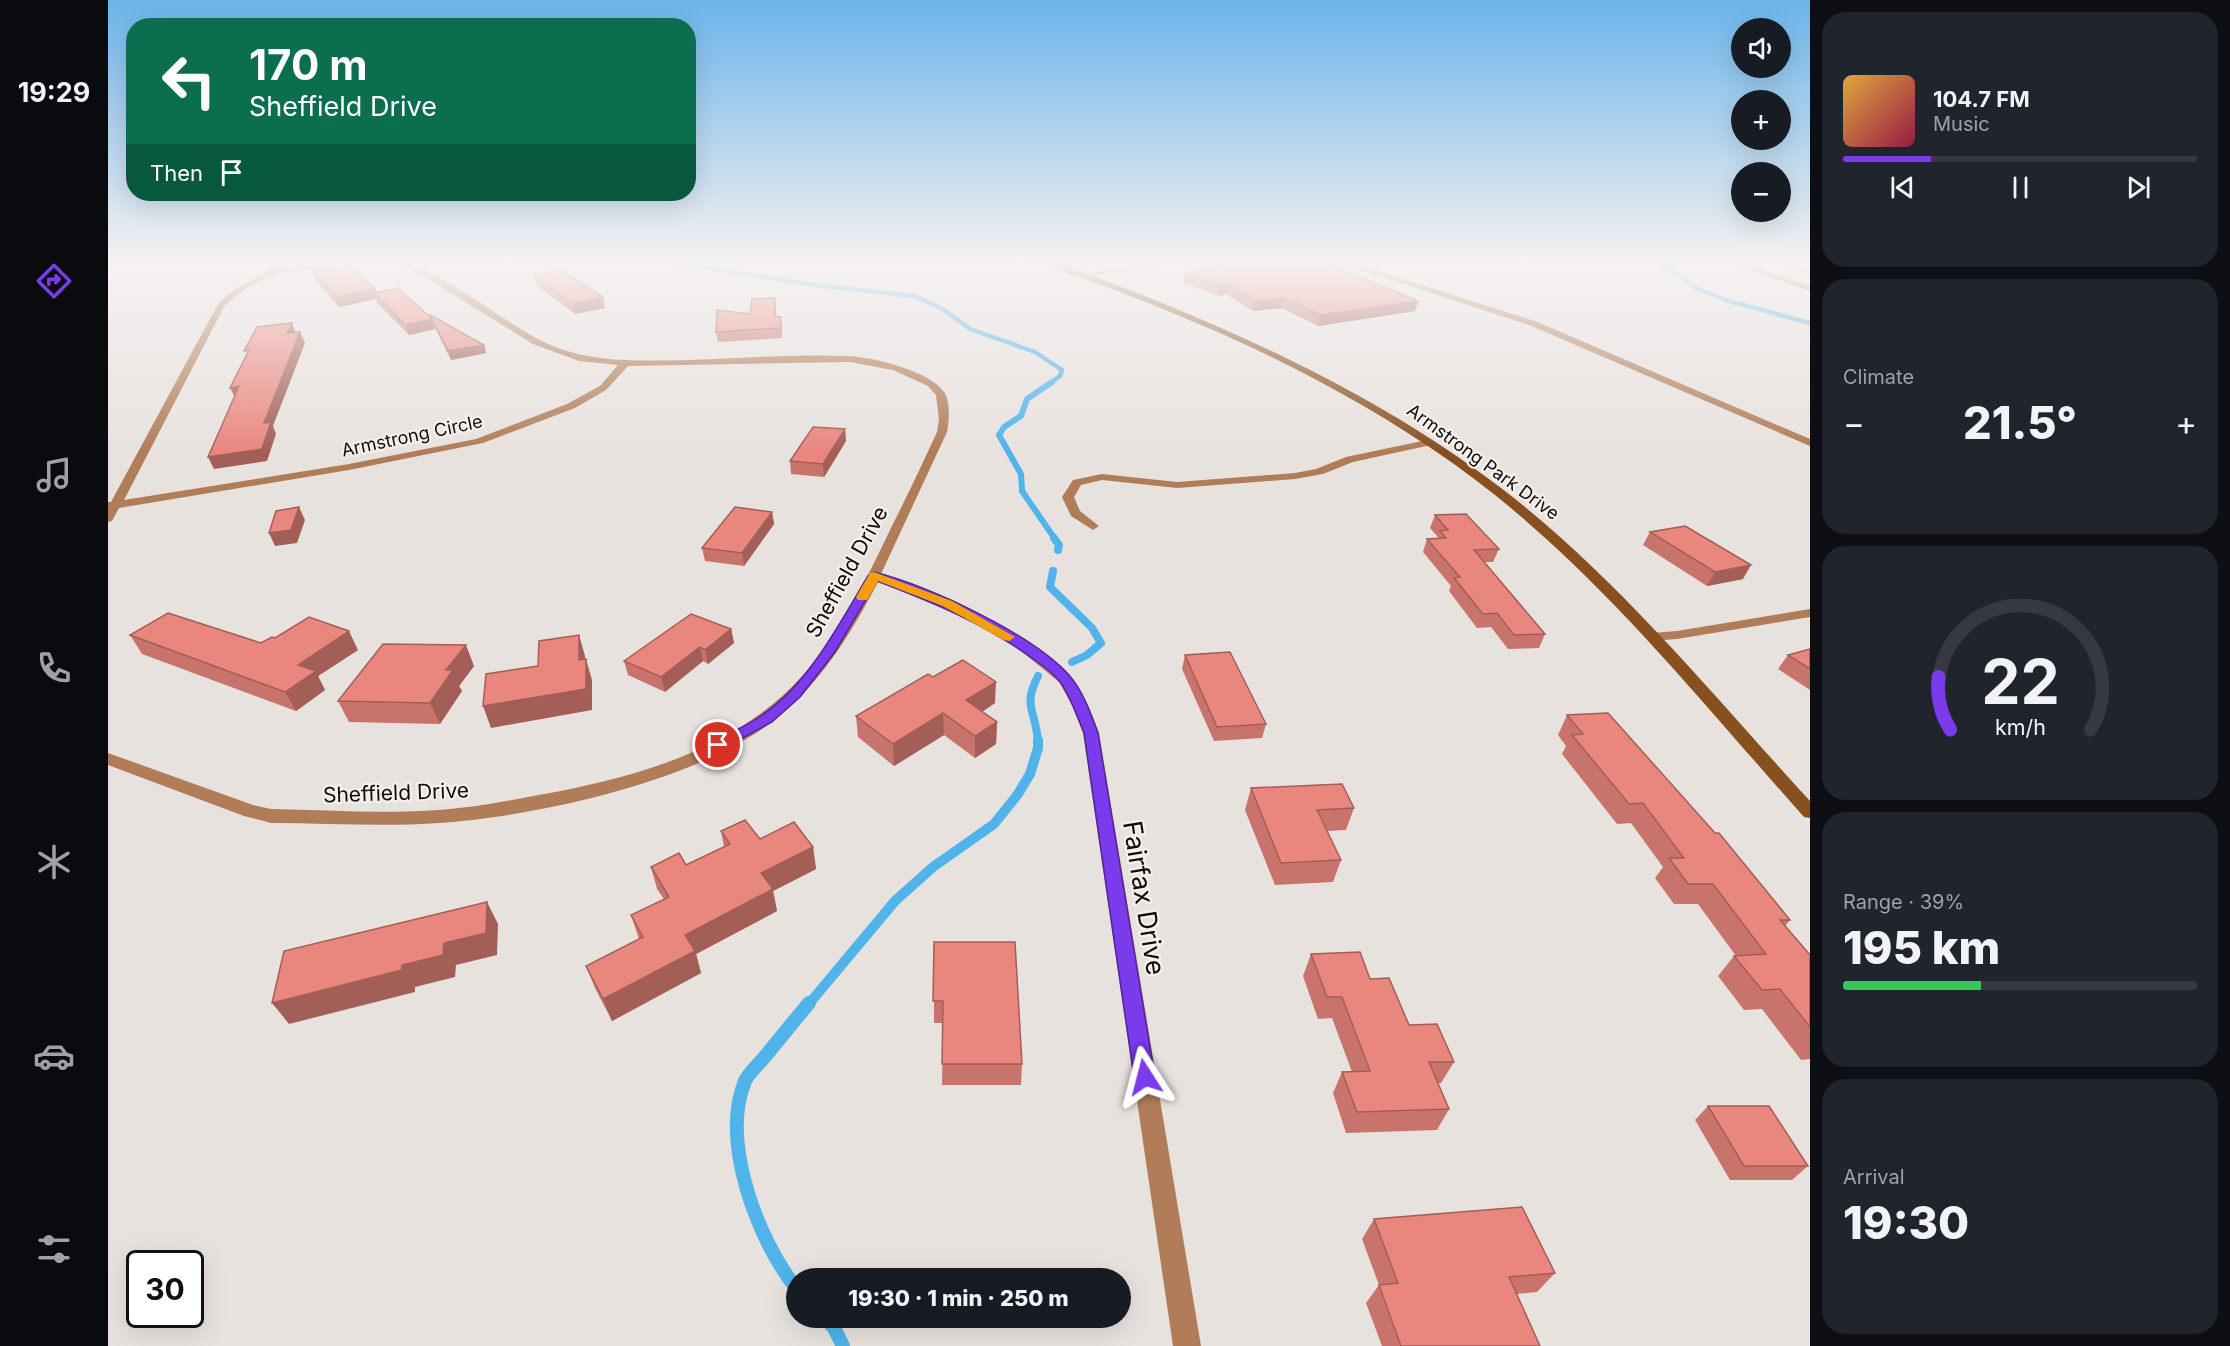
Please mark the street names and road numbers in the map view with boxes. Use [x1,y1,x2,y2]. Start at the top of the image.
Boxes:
street label: Armstrong Park Drive [1403,399,1563,524]
street label: Armstrong Circle [339,410,484,461]
street label: Sheffield Drive [800,502,893,642]
street label: Sheffield Drive [323,777,469,808]
street label: Fairfax Drive [1117,819,1172,977]

